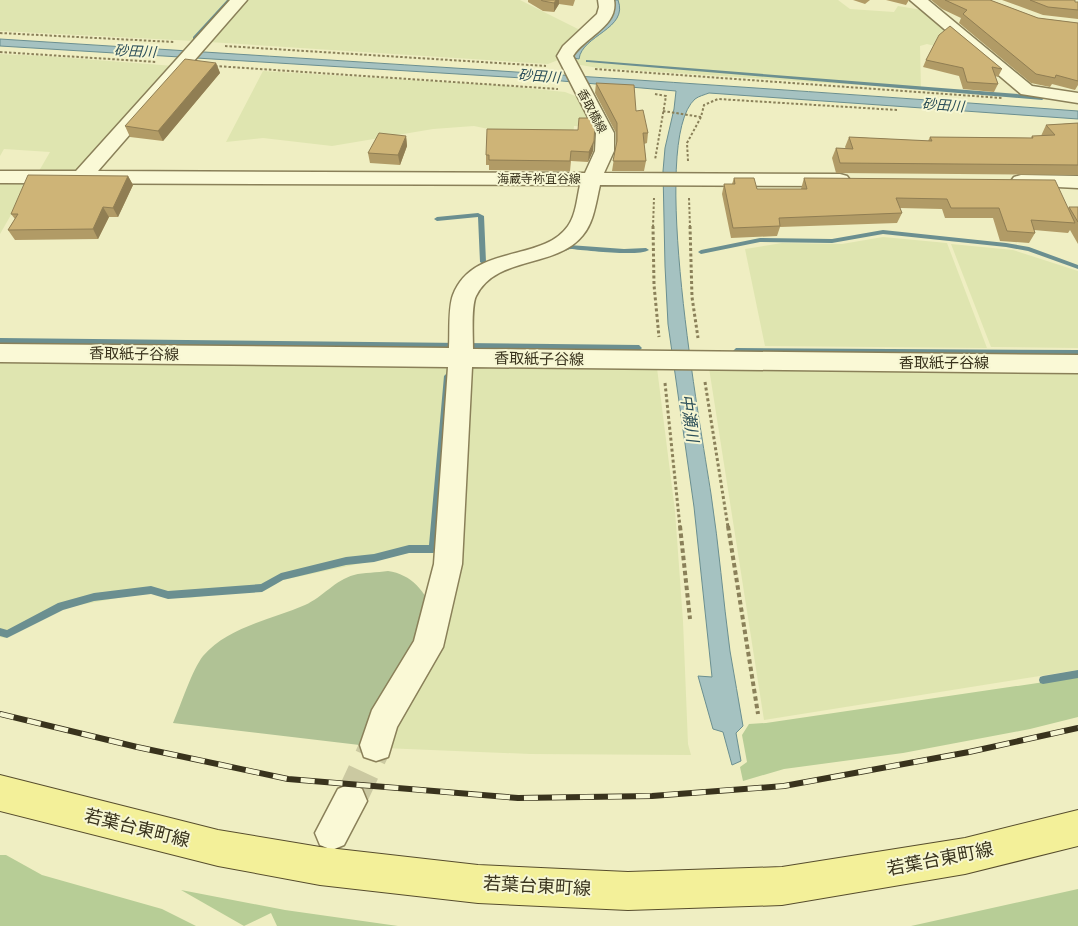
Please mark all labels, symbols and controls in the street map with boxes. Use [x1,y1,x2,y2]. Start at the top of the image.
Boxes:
water label: 砂田川 [114,41,158,61]
water label: 砂田川 [517,66,563,87]
street label: 香取橋線 [575,86,610,135]
water label: 砂田川 [921,95,967,116]
street label: 海蔵寺祢宜谷線 [497,171,581,186]
street label: 香取紙子谷線 [89,343,179,364]
street label: 香取紙子谷線 [494,348,584,369]
street label: 香取紙子谷線 [899,353,989,372]
water label: 中瀬川 [677,393,704,445]
street label: 若葉台東町線 [82,803,192,852]
street label: 若葉台東町線 [885,837,995,880]
street label: 若葉台東町線 [482,871,592,900]

